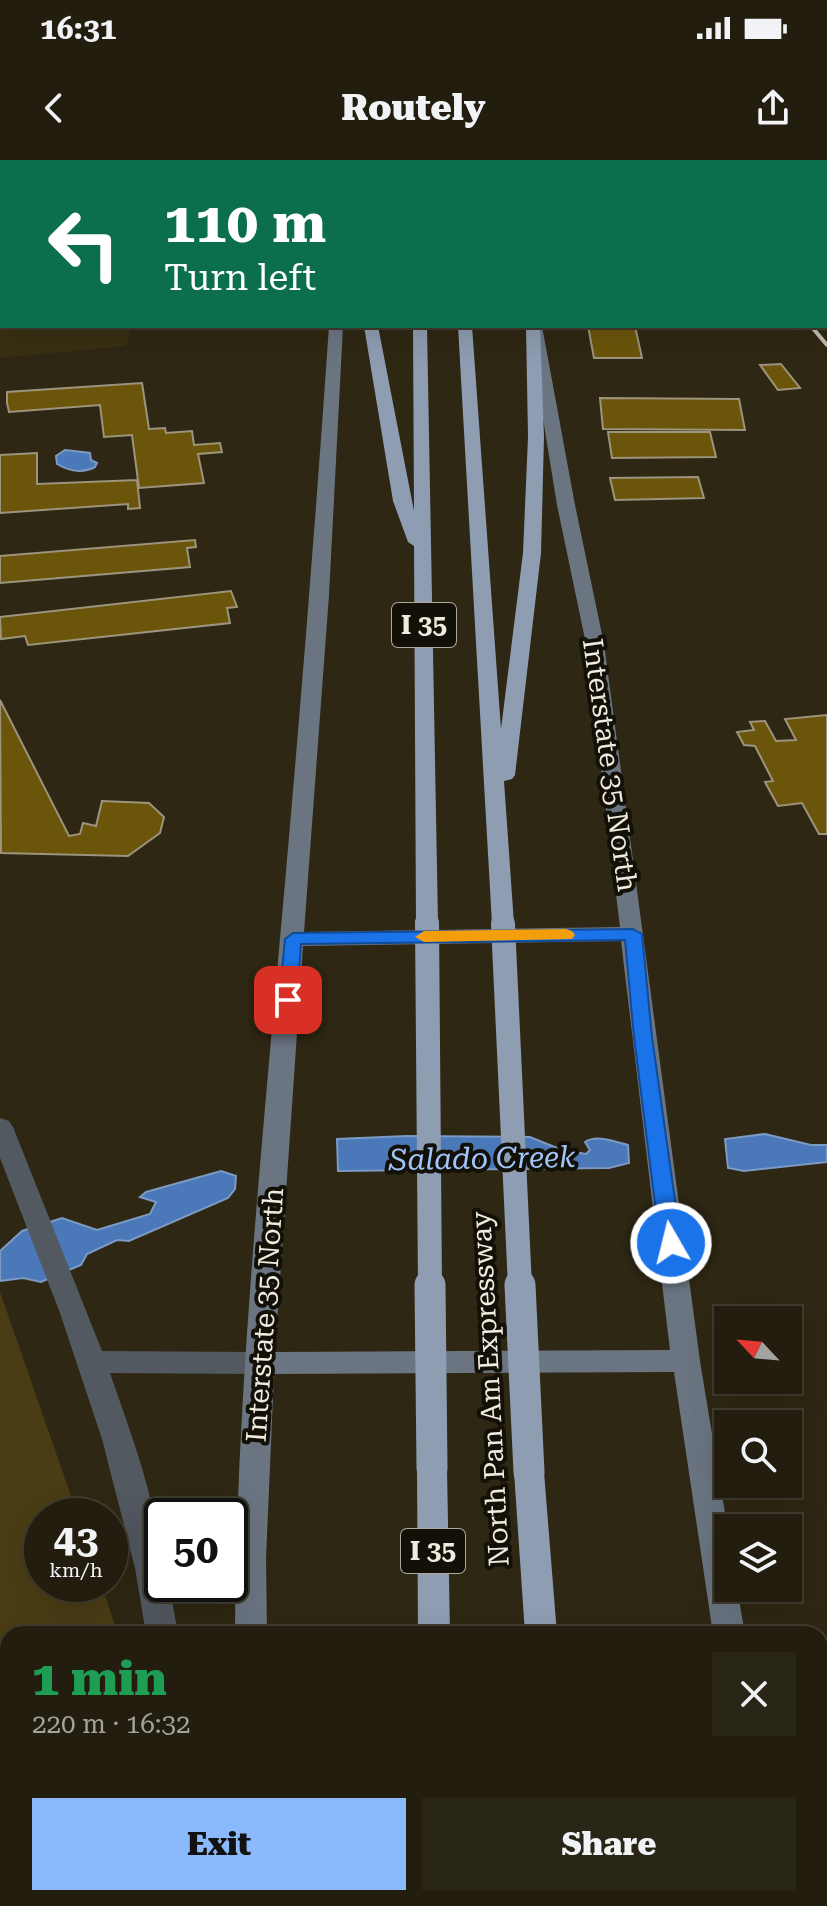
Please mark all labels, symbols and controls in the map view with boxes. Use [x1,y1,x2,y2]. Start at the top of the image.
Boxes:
text: 16:31 [40,11,117,46]
icon: back [32,86,76,130]
icon: share [751,86,795,130]
text: Routely [341,87,486,129]
text: 110 m [164,190,326,256]
icon: left [32,192,136,296]
text: Turn left [164,257,316,299]
road number: I 35 [392,603,456,647]
street label: Interstate 35 North [576,636,644,894]
pin [254,966,322,1034]
icon: arrive [266,978,310,1022]
water label: Salado Creek [387,1139,576,1177]
street label: Interstate 35 North [240,1187,290,1443]
position arrow [629,1201,713,1285]
street label: North Pan Am Expressway [464,1210,516,1567]
north arrow [714,1306,802,1394]
map controls [714,1306,802,1602]
button: search [714,1410,802,1498]
speed limit sign: 50 [144,1498,248,1602]
button: layers [714,1514,802,1602]
text: 43 [54,1516,98,1563]
road number: I 35 [401,1529,465,1573]
text: km/h [49,1558,103,1582]
text: 1 min [32,1651,167,1707]
button: close [712,1652,796,1736]
text: 220 m · 16:32 [32,1709,191,1739]
button: Exit [32,1798,406,1890]
button: Share [422,1798,796,1890]

